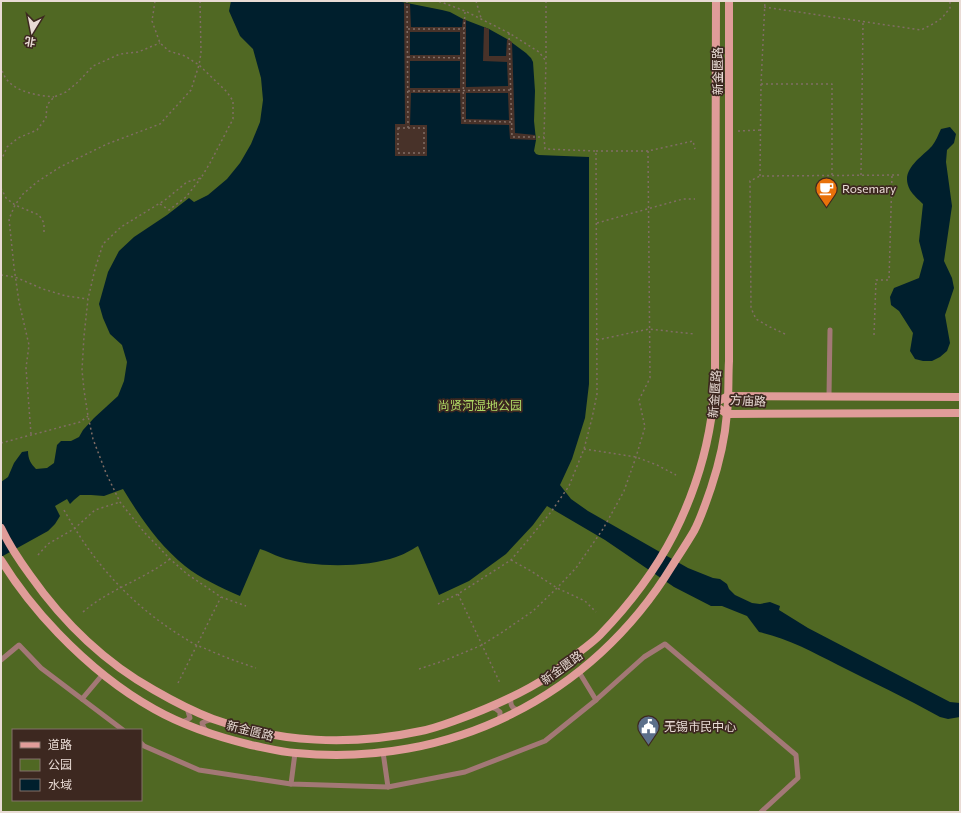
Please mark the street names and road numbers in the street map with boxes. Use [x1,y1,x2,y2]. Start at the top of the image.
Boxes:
street label: 新金匮路 [710,47,724,95]
street label: 新金匮路 [705,369,723,418]
street label: 方庙路 [730,392,766,408]
street label: 新金匮路 [538,647,585,687]
street label: 新金匮路 [225,717,275,743]

